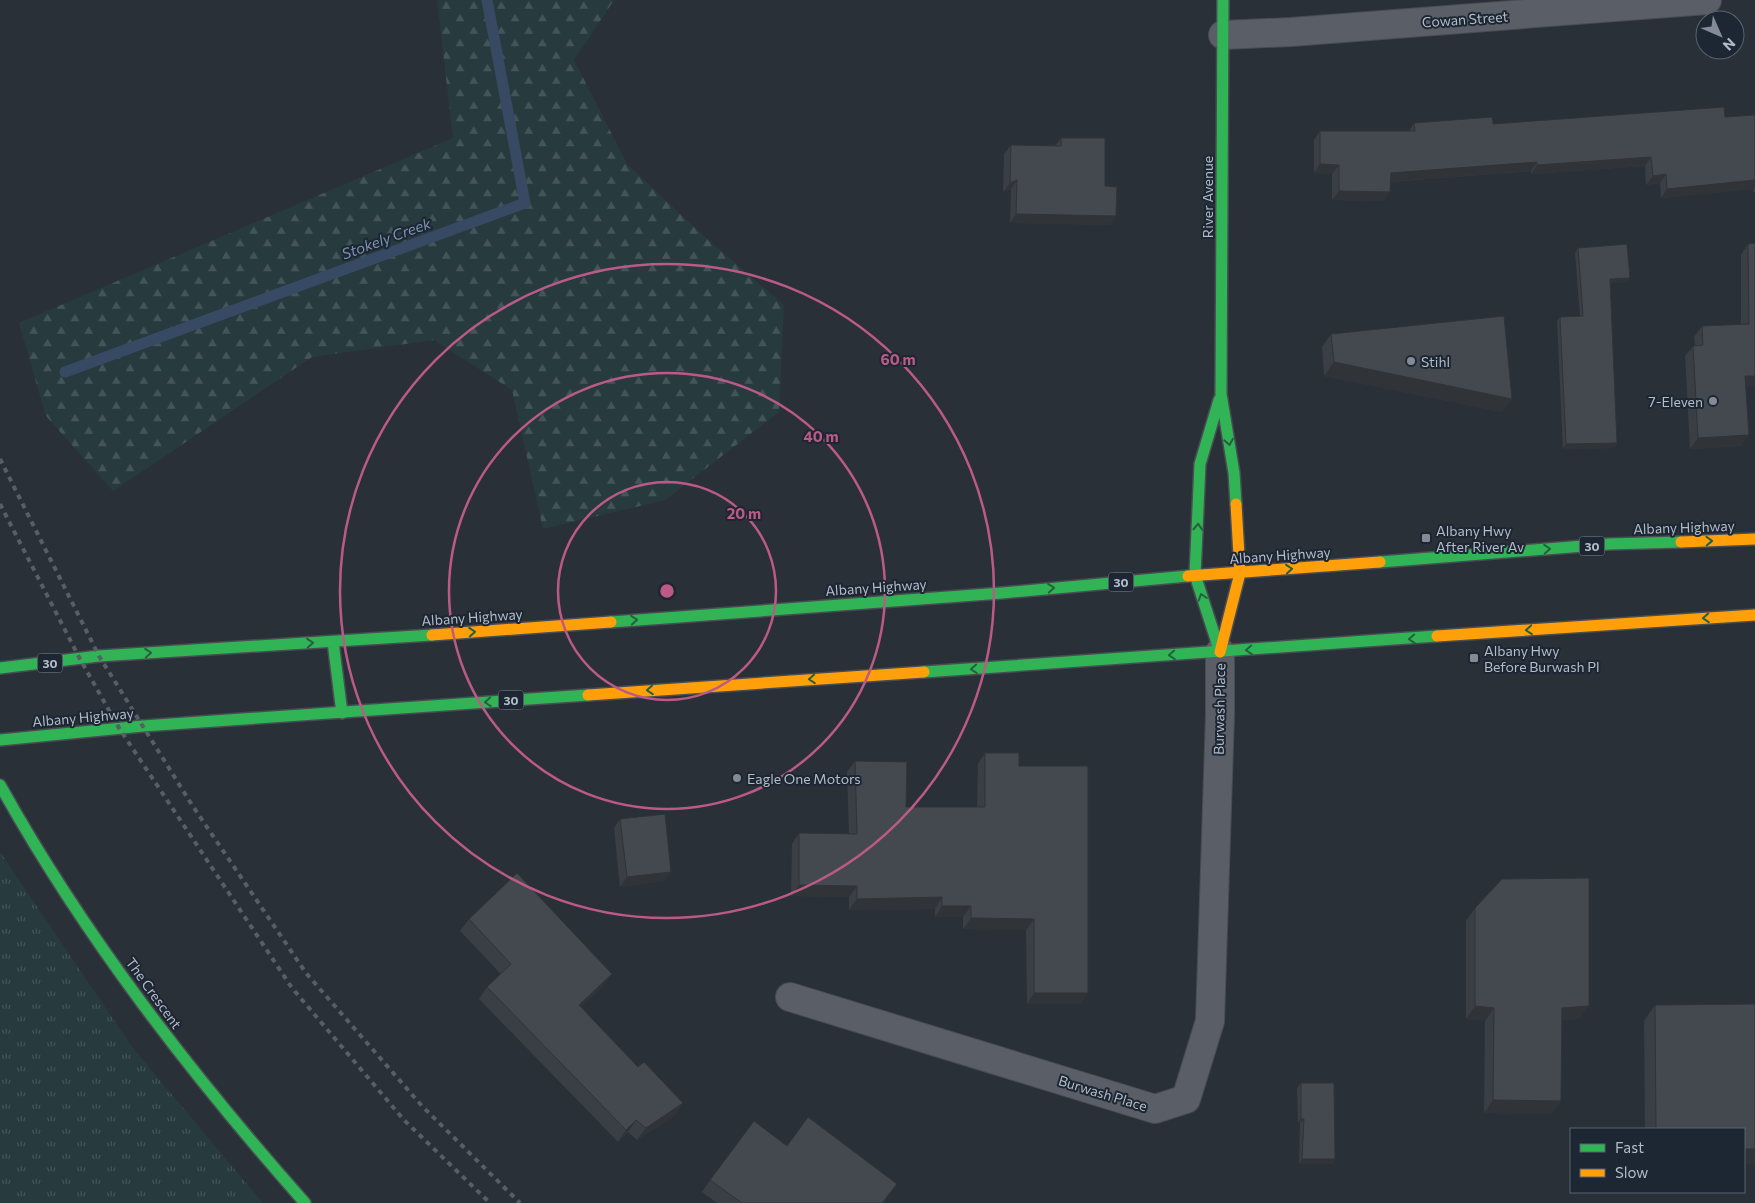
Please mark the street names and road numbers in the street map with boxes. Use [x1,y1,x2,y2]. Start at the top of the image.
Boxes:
street label: Cowan Street [1421,7,1509,30]
street label: River Avenue [1199,156,1216,238]
street label: Albany Highway [1633,517,1735,537]
road number: 30 [1580,536,1604,556]
street label: Albany Highway [1229,543,1331,567]
road number: 30 [1108,572,1134,592]
street label: Albany Highway [825,575,927,599]
street label: Albany Highway [421,605,523,629]
road number: 30 [38,654,62,672]
street label: Burwash Place [1210,663,1228,755]
road number: 30 [498,690,524,710]
street label: Albany Highway [32,704,134,730]
street label: The Crescent [122,954,186,1032]
street label: Burwash Place [1057,1071,1149,1115]

